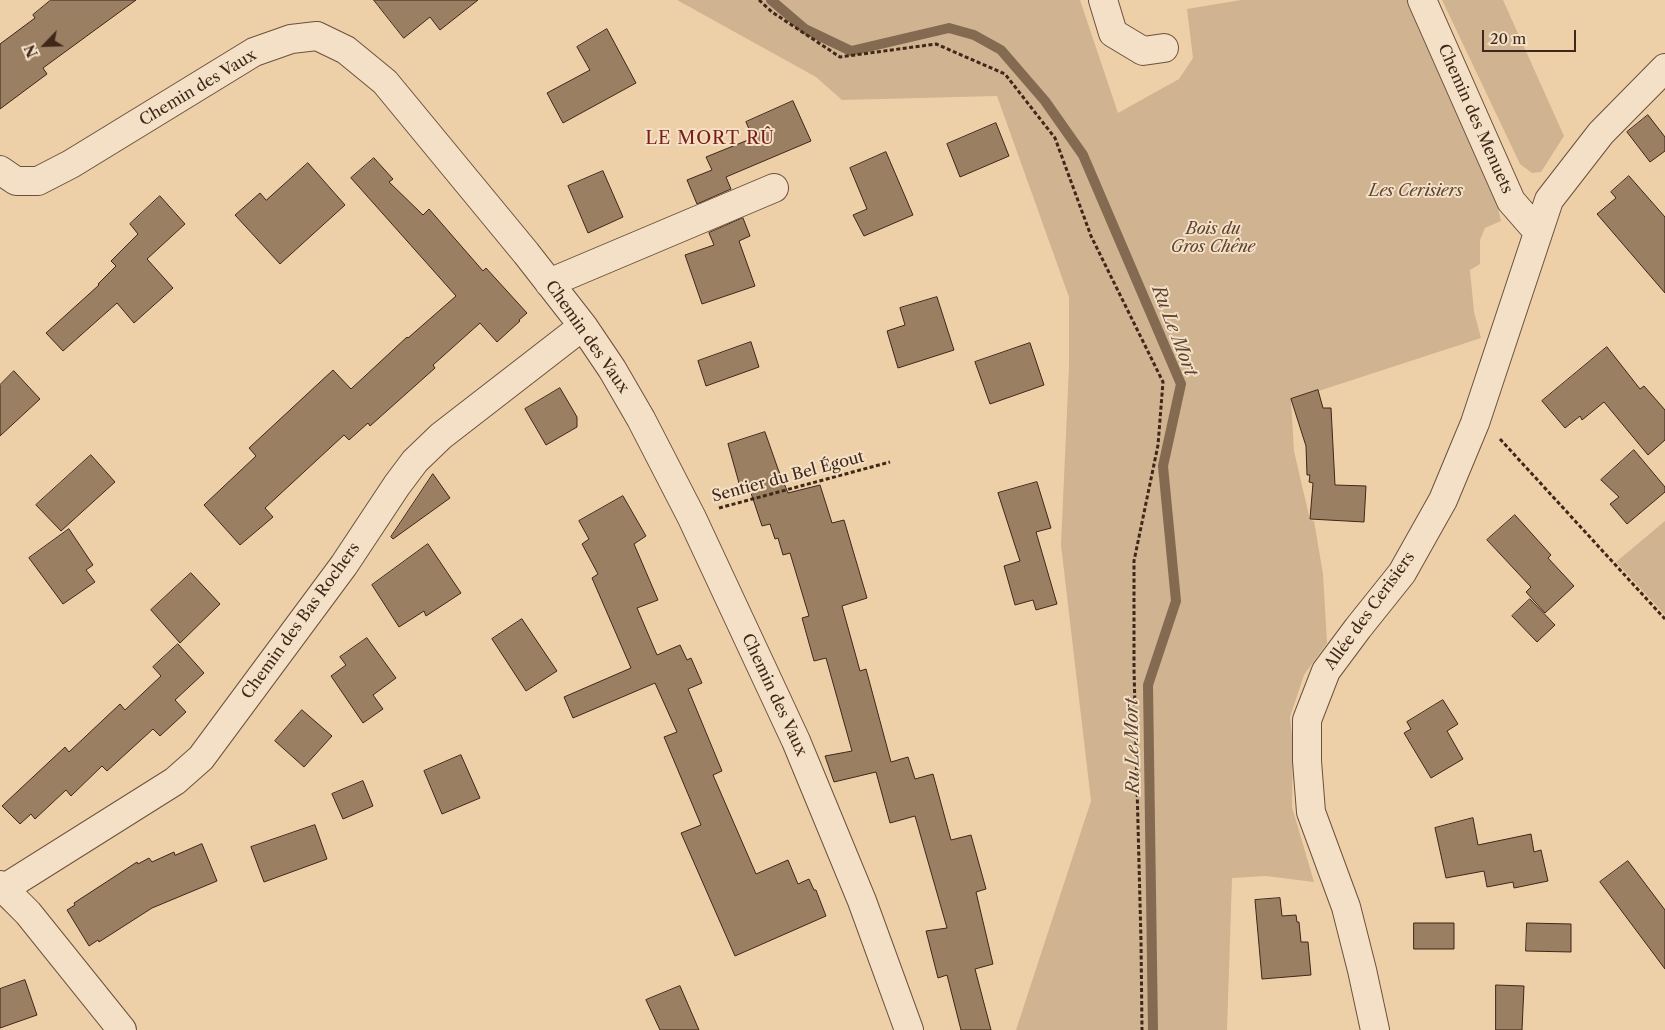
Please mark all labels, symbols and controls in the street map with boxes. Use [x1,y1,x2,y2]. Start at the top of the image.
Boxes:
north arrow [20,20,70,70]
scale bar [1485,20,1579,52]
text: 20 m [1490,29,1526,48]
street label: Chemin des Menuets [1433,41,1517,197]
text: N [21,42,42,60]
street label: Chemin des Vaux [136,46,260,130]
district label: LE MORT RÛ [644,128,776,150]
park label: Les Cerisiers [1369,181,1463,201]
park label: Bois du Gros Chêne [1171,219,1255,257]
street label: Chemin des Vaux [541,277,633,397]
water label: Ru Le Mort [1147,283,1201,379]
street label: Sentier du Bel Égout [710,447,866,507]
street label: Chemin des Bas Rochers [238,539,364,703]
street label: Allée des Cerisiers [1321,548,1419,674]
street label: Chemin des Vaux [737,631,811,759]
water label: Ru Le Mort [1121,698,1145,794]

